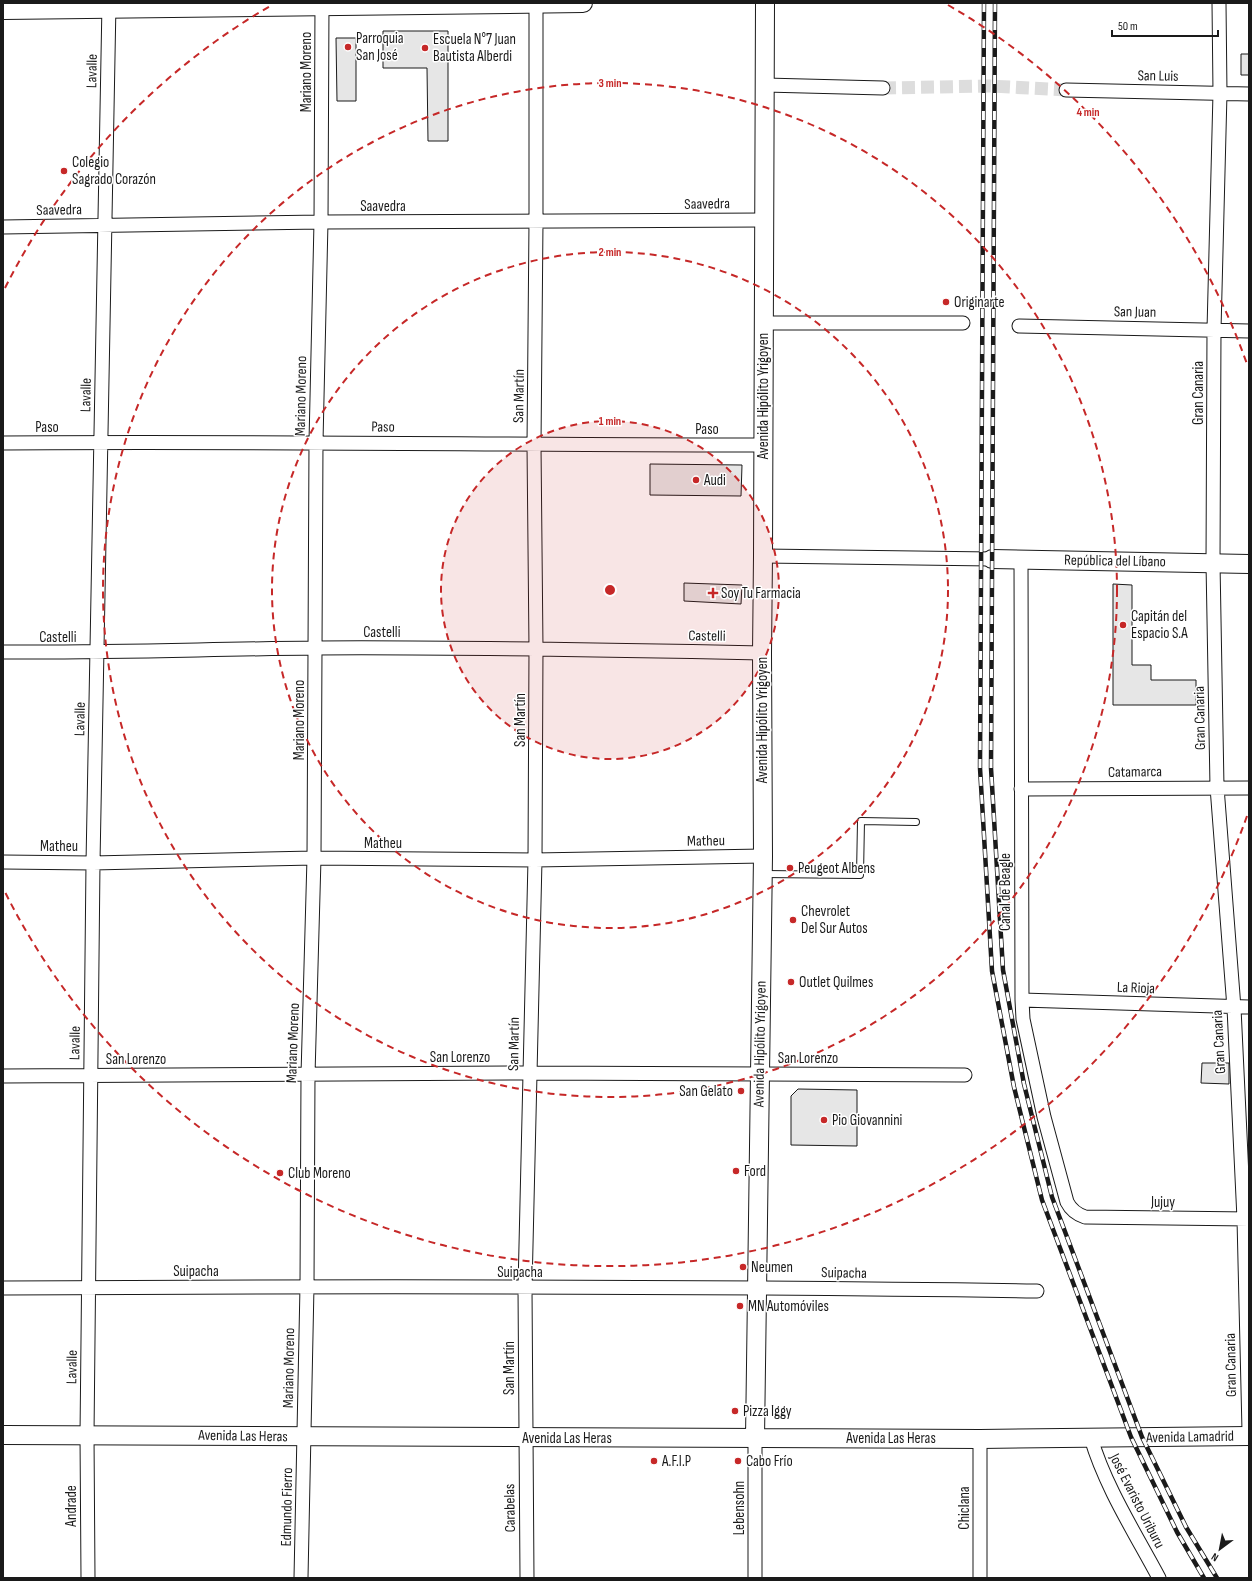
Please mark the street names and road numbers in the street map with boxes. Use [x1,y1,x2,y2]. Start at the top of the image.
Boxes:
street label: Mariano Moreno [297,32,316,112]
street label: Lavalle [82,54,102,88]
street label: San Luis [1137,66,1179,86]
street label: Saavedra [684,194,730,214]
street label: Saavedra [360,197,406,216]
street label: Saavedra [36,200,82,220]
street label: San Juan [1114,302,1156,322]
street label: Avenida Hipólito Yrigoyen [754,333,773,460]
street label: Mariano Moreno [291,356,311,436]
street label: Gran Canaria [1189,361,1208,425]
street label: San Martín [509,369,529,423]
street label: Lavalle [76,378,96,412]
street label: Paso [371,417,395,437]
street label: Paso [35,418,59,437]
street label: Paso [695,420,719,439]
street label: República del Líbano [1064,551,1166,571]
street label: Castelli [363,623,401,642]
street label: Castelli [688,626,726,646]
street label: Castelli [39,628,77,647]
street label: Avenida Hipólito Yrigoyen [753,657,772,784]
street label: Mariano Moreno [290,680,309,760]
street label: Gran Canaria [1190,686,1210,750]
street label: San Martín [511,693,530,747]
street label: Lavalle [70,702,90,736]
street label: Catamarca [1108,762,1162,782]
street label: Matheu [687,831,725,851]
street label: Matheu [364,834,402,853]
street label: Matheu [40,837,78,856]
street label: Canal de Beagle [996,853,1015,931]
street label: La Rioja [1117,978,1156,998]
street label: Avenida Hipólito Yrigoyen [749,981,771,1108]
street label: Mariano Moreno [282,1002,304,1084]
street label: Gran Canaria [1208,1009,1230,1074]
street label: San Martín [504,1017,524,1071]
street label: Lavalle [65,1026,85,1060]
street label: San Lorenzo [430,1048,490,1067]
street label: San Lorenzo [778,1049,838,1068]
street label: San Lorenzo [106,1050,166,1069]
street label: Jujuy [1150,1193,1175,1212]
street label: Suipacha [173,1262,219,1281]
street label: Suipacha [497,1263,543,1282]
street label: Suipacha [821,1263,867,1283]
street label: Mariano Moreno [279,1328,299,1408]
street label: Gran Canaria [1221,1333,1241,1397]
street label: San Martín [500,1341,519,1395]
street label: Lavalle [62,1350,82,1384]
street label: Avenida Las Heras [197,1426,288,1446]
street label: Avenida Lamadrid [1145,1427,1234,1447]
street label: Avenida Las Heras [521,1429,612,1448]
street label: Avenida Las Heras [845,1429,936,1448]
street label: José Evaristo Uriburu [1105,1450,1169,1552]
street label: Edmundo Fierro [277,1467,297,1547]
street label: Lebensohn [730,1481,749,1535]
street label: Carabelas [500,1483,520,1533]
street label: Andrade [62,1485,81,1528]
street label: Chiclana [955,1486,974,1530]

